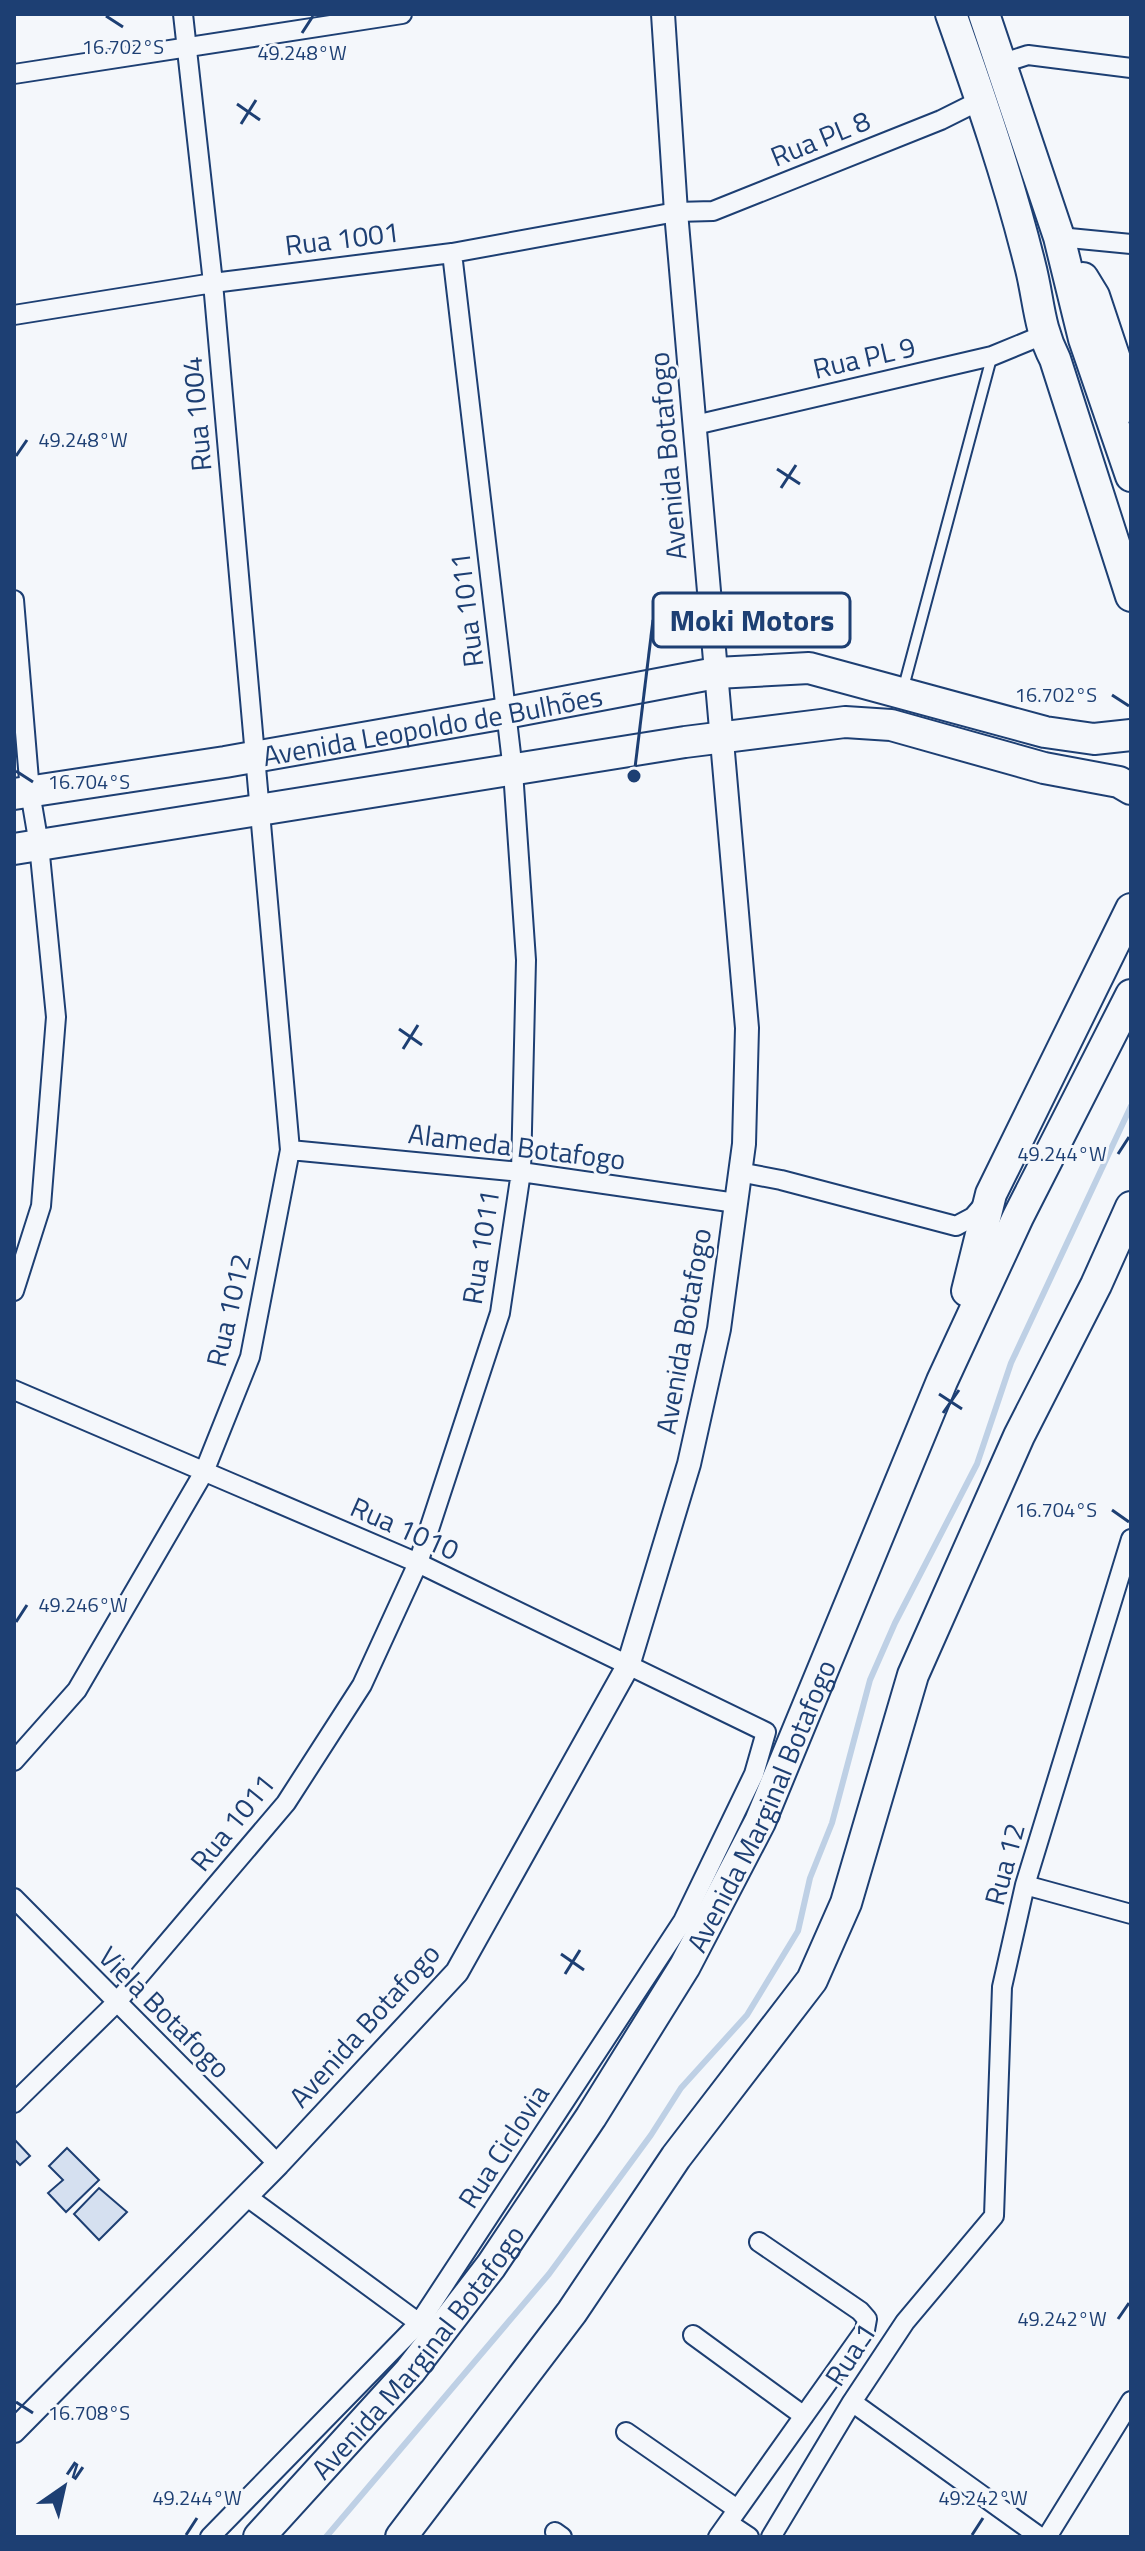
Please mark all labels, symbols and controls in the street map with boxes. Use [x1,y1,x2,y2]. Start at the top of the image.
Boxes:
text: 16.702°S [82,31,164,62]
text: 49.248°W [257,37,347,68]
street label: Rua PL 8 [764,99,876,177]
street label: Rua 1001 [282,210,402,266]
street label: Rua PL 9 [808,324,920,390]
street label: Avenida Botafogo [636,350,698,562]
street label: Rua 1004 [170,355,222,473]
text: 49.248°W [38,424,128,455]
street label: Rua 1011 [438,550,494,670]
callout: Moki Motors [653,593,850,647]
text: Moki Motors [669,597,835,643]
street label: Avenida Leopoldo de Bulhões [259,674,606,777]
text: 16.702°S [1015,679,1097,710]
text: 16.704°S [48,766,130,797]
street label: Alameda Botafogo [406,1111,628,1181]
text: 49.244°W [1017,1138,1107,1169]
street label: Rua 1011 [450,1187,510,1307]
street label: Avenida Botafogo [644,1225,722,1437]
street label: Rua 1012 [194,1249,262,1371]
street label: Rua 1010 [344,1485,466,1571]
text: 16.704°S [1015,1494,1097,1525]
text: 49.246°W [38,1589,128,1620]
street label: Avenida Marginal Botafogo [675,1653,846,1959]
street label: Rua 1011 [179,1764,285,1880]
street label: Rua 12 [972,1818,1036,1910]
street label: Avenida Botafogo [278,1933,450,2117]
street label: Viela Botafogo [89,1936,241,2088]
street label: Rua Ciclovia [447,2075,559,2217]
street label: Avenida Marginal Botafogo [300,2216,534,2489]
text: 49.242°W [1017,2303,1107,2334]
street label: Rua 1 [813,2314,887,2394]
text: 16.708°S [48,2397,130,2428]
north arrow [24,2447,104,2527]
text: N [59,2452,91,2489]
text: 49.244°W [152,2482,242,2513]
text: 49.242°W [938,2482,1028,2513]

